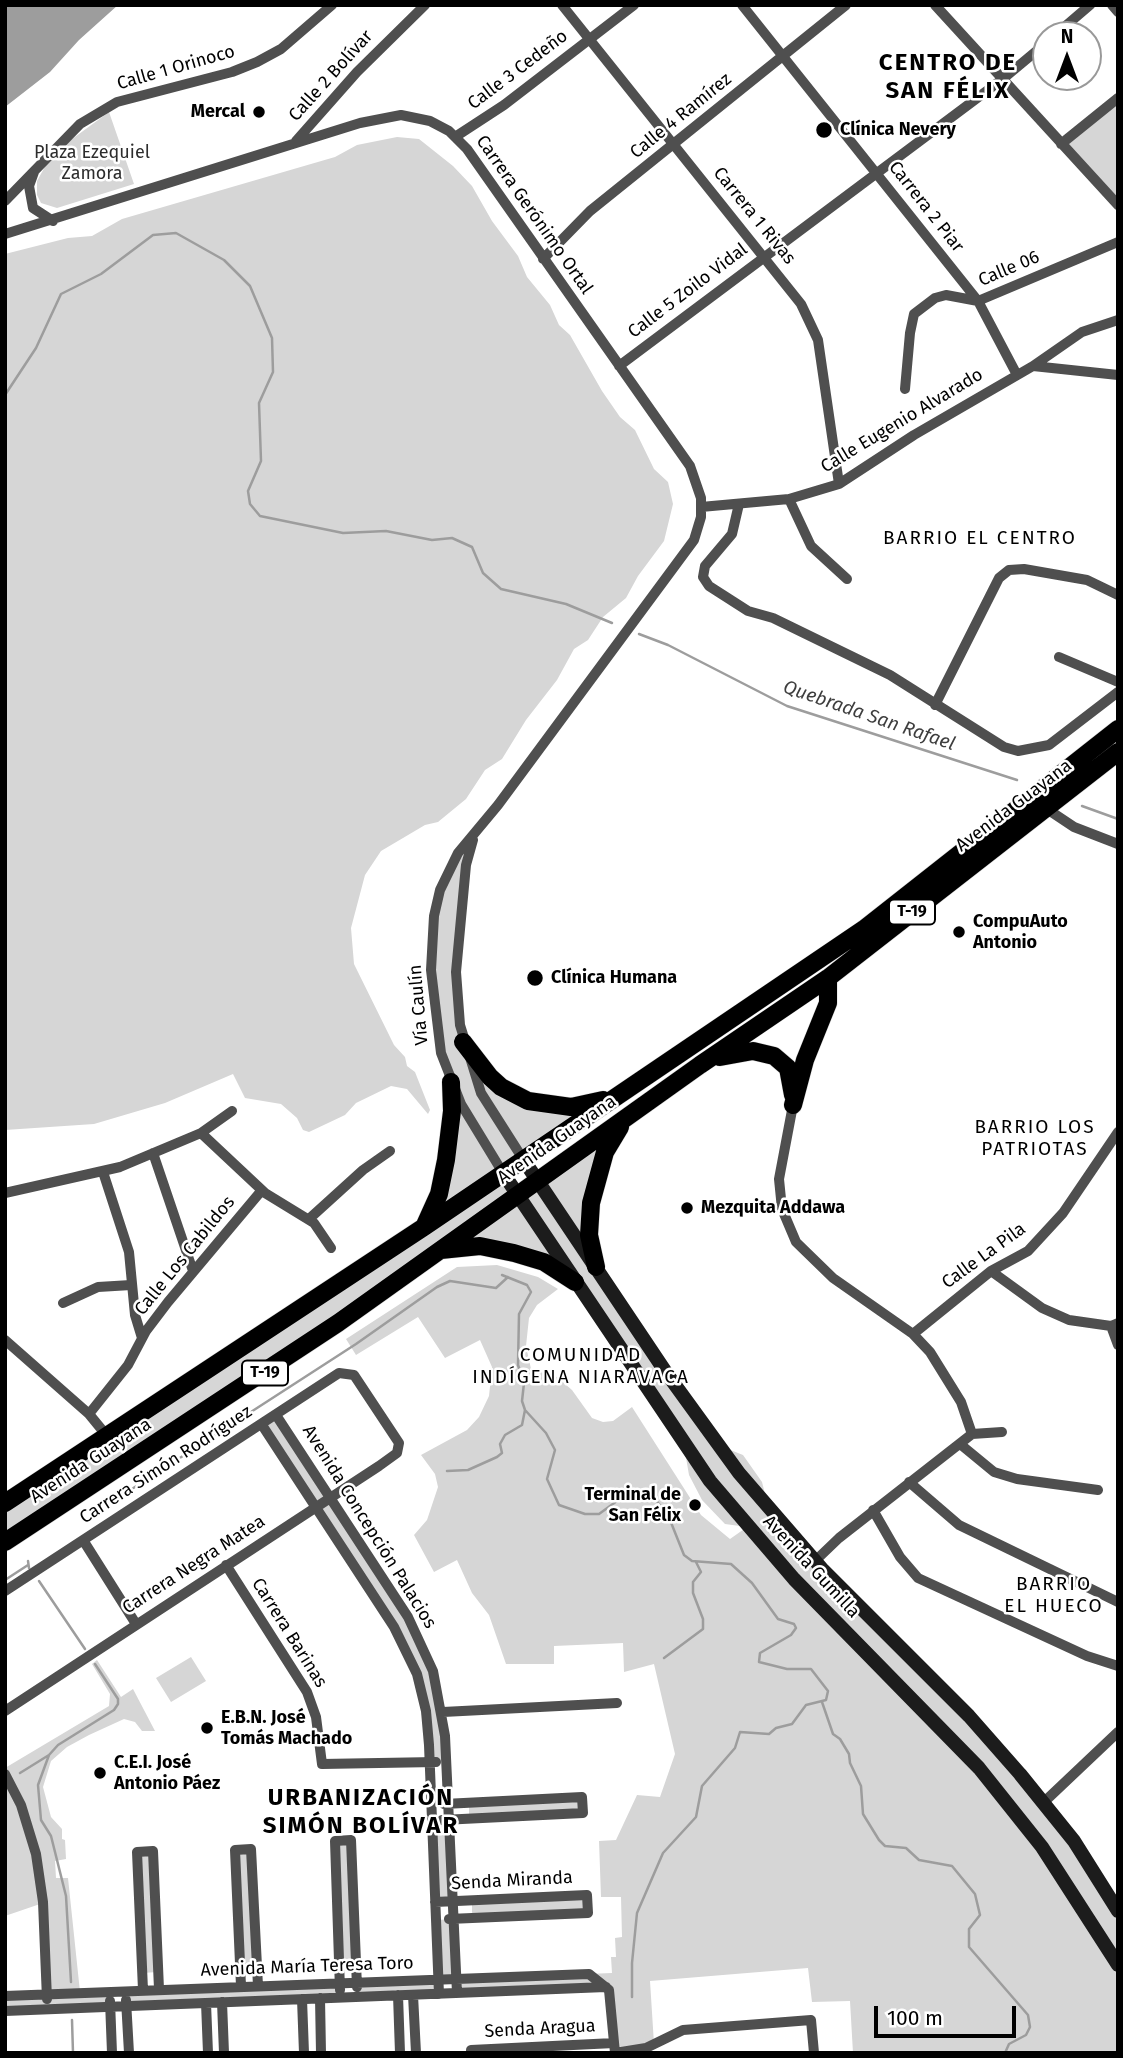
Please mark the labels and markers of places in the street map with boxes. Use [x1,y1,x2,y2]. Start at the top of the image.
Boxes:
place label: Mercal [191,101,245,123]
marker: Mercal [251,104,267,120]
place label: Clínica Nevery [840,119,956,141]
marker: Clínica Nevery [814,120,834,140]
place label: CompuAuto Antonio [973,911,1068,954]
marker: CompuAuto Antonio [951,924,967,940]
place label: Clínica Humana [551,967,677,989]
marker: Clínica Humana [525,968,545,988]
place label: Mezquita Addawa [701,1197,845,1219]
marker: Mezquita Addawa [679,1200,695,1216]
place label: Terminal de San Félix [584,1484,681,1526]
marker: Terminal de San Félix [687,1497,703,1513]
place label: E.B.N. José Tomás Machado [221,1707,352,1750]
marker: E.B.N. José Tomás Machado [199,1720,215,1736]
place label: C.E.I. José Antonio Páez [114,1752,220,1795]
marker: C.E.I. José Antonio Páez [92,1765,108,1781]

